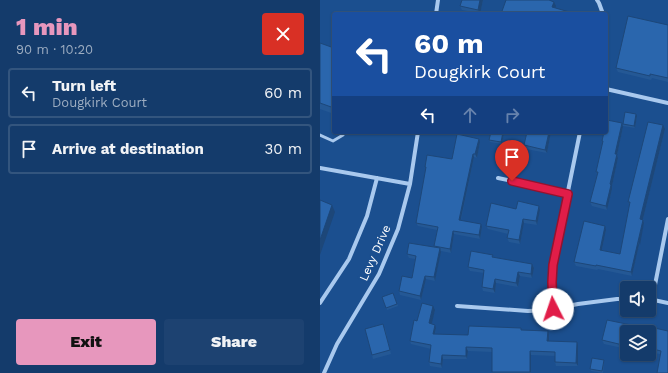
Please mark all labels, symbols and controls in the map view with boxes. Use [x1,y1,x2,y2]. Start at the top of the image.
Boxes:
text: 1 min [16,13,78,41]
button: close [262,13,304,55]
text: 60 m [414,27,484,60]
icon: left [348,28,400,80]
text: 90 m · 10:20 [16,42,93,57]
text: Dougkirk Court [414,61,545,82]
text: Turn left [52,77,116,95]
icon: left [18,82,40,104]
text: 60 m [264,84,302,102]
text: Dougkirk Court [52,95,147,110]
icon: left [417,104,439,126]
icon: ahead [459,104,481,126]
icon: right [501,104,523,126]
icon: arrive [18,138,40,160]
text: Arrive at destination [52,140,204,158]
text: 30 m [265,140,302,158]
pin [495,140,529,181]
icon: arrive [501,146,523,168]
street label: Levy Drive [356,223,394,283]
map controls [620,281,656,361]
button: sound [620,281,656,317]
position arrow [532,288,574,330]
button: Exit [16,319,156,365]
button: Share [164,319,304,365]
button: layers [620,325,656,361]

